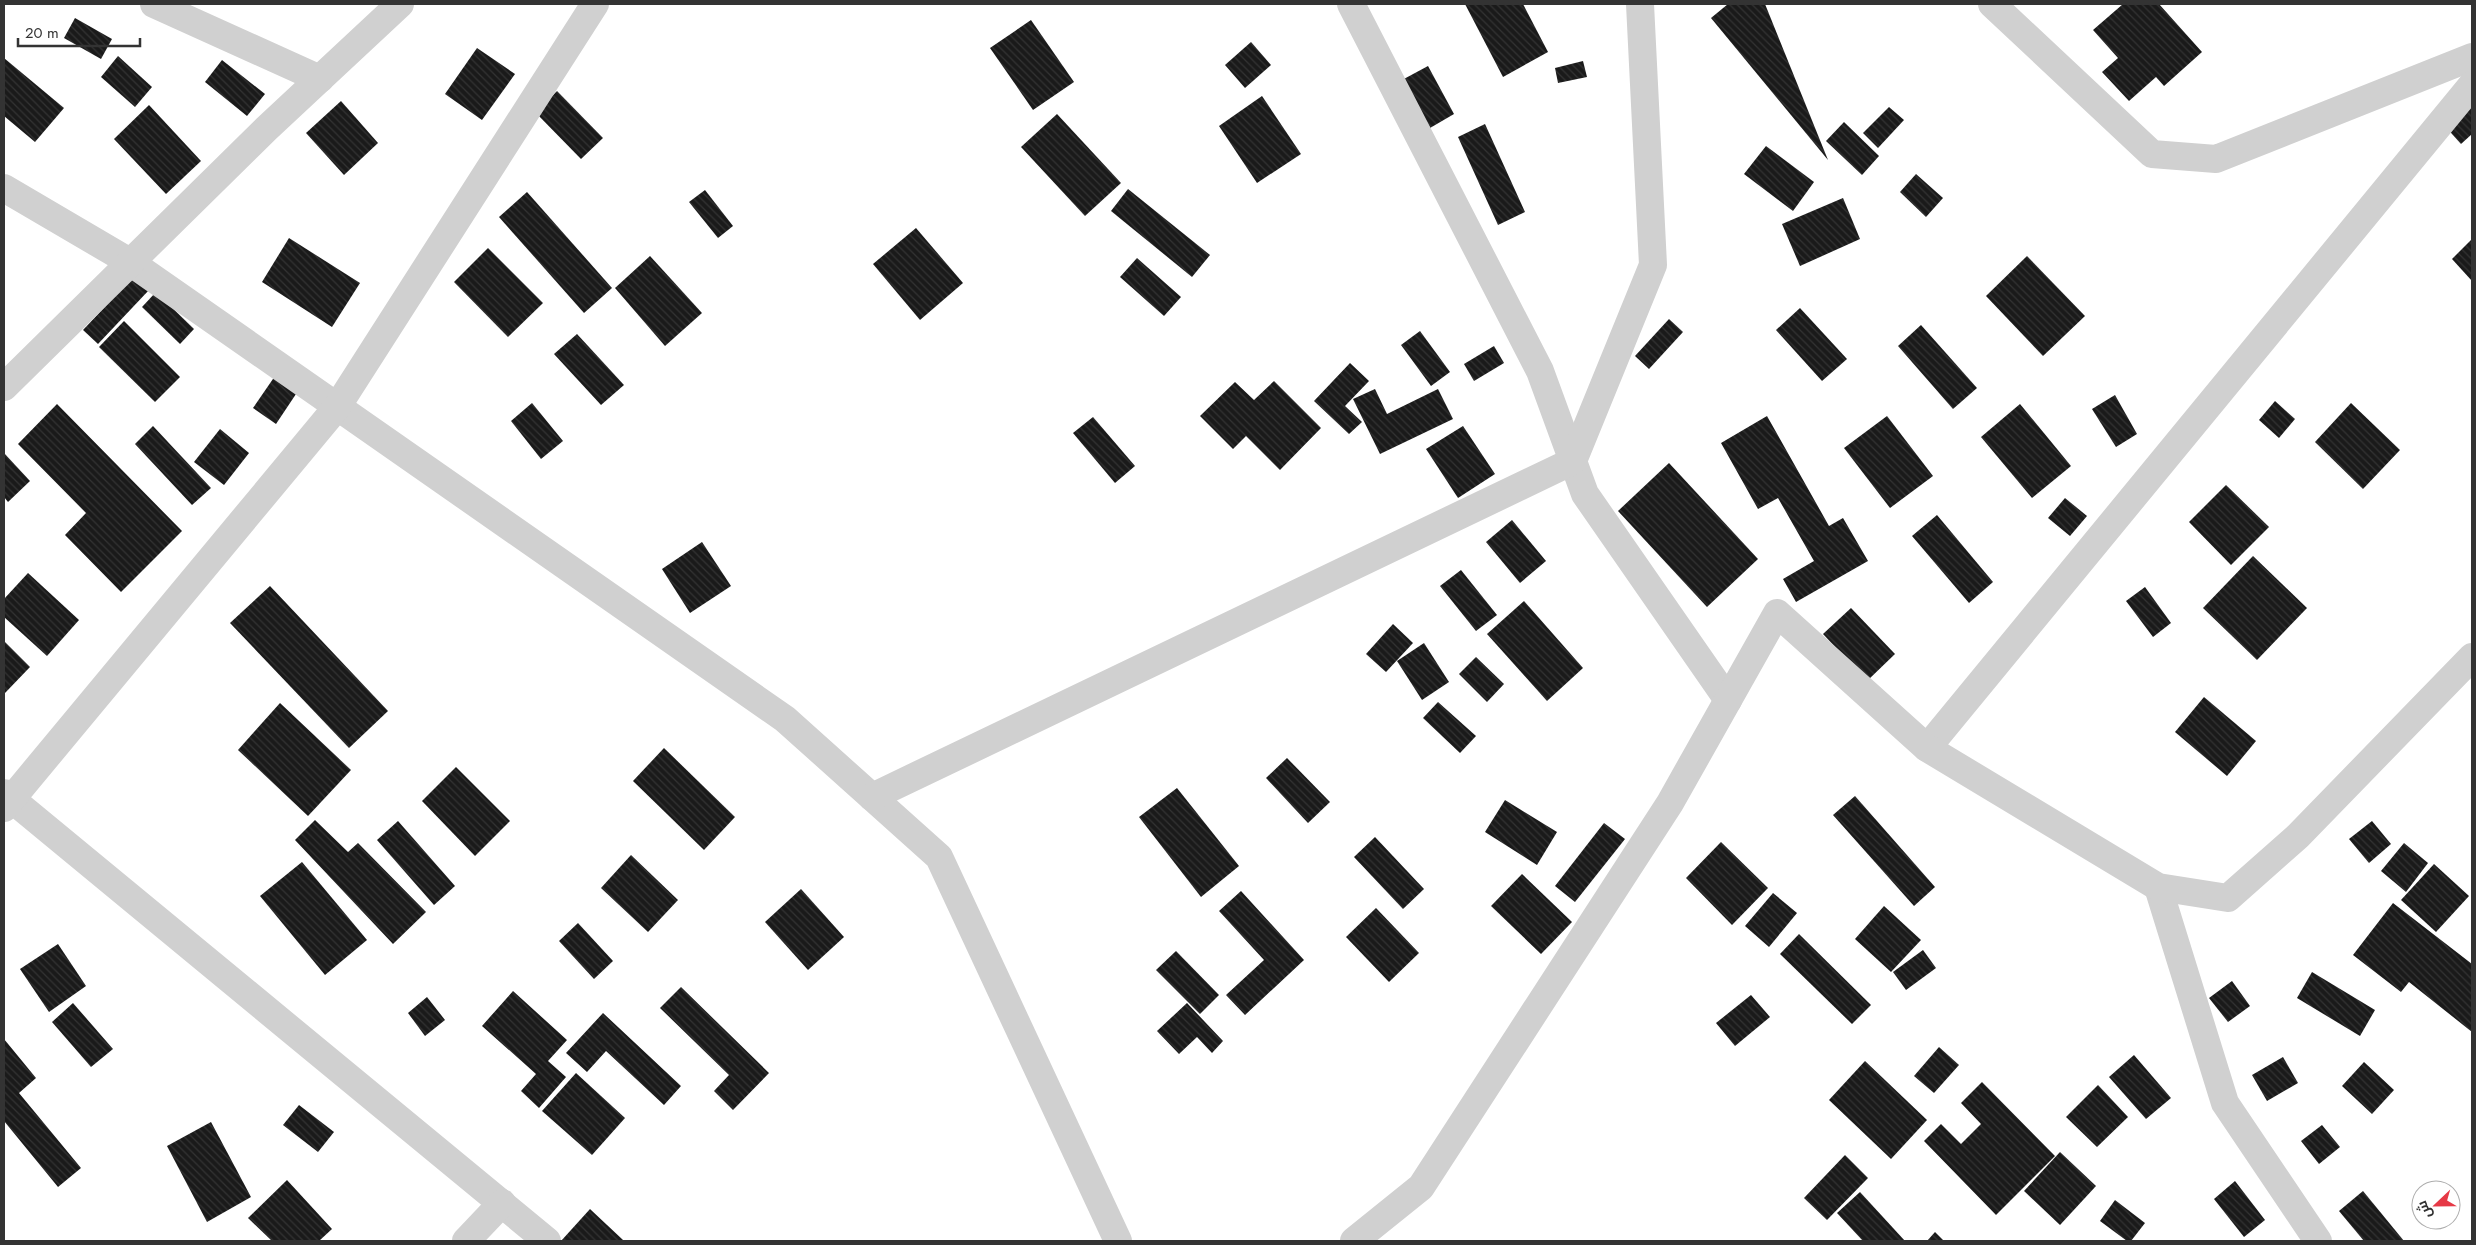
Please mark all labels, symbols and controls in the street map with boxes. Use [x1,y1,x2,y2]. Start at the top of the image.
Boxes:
scale bar [18,15,140,47]
text: 20 m [25,22,59,44]
north arrow [2411,1180,2461,1230]
text: ش [2411,1198,2437,1222]

